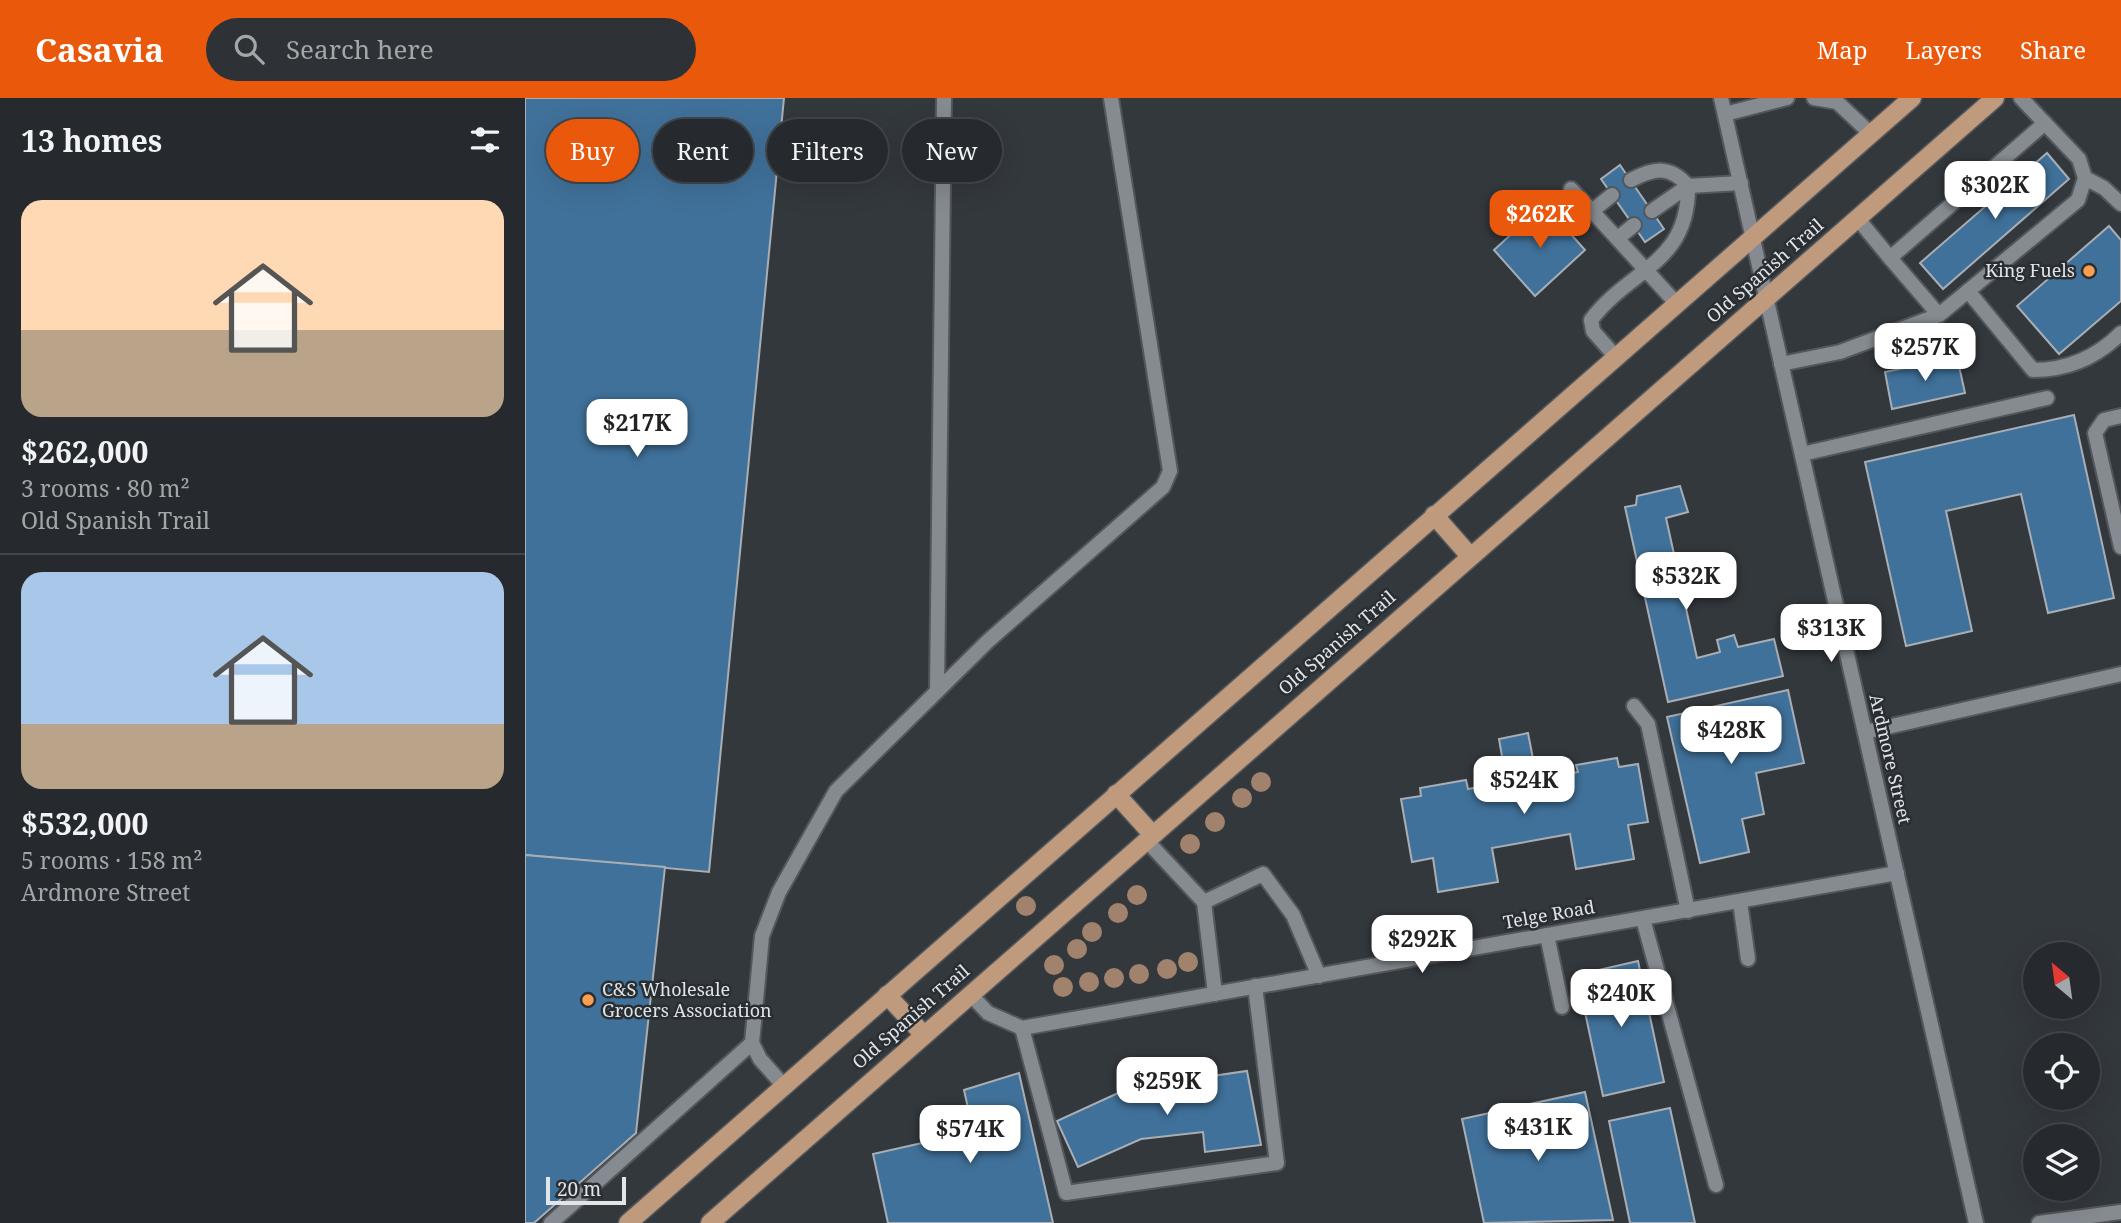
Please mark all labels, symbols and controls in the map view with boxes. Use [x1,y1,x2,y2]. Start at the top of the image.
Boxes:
search box [206,18,696,81]
text: Casavia [35,27,164,72]
icon: search [230,30,268,68]
text: Search here [286,31,434,67]
text: Map [1817,33,1868,66]
text: Layers [1906,33,1982,66]
text: Share [2020,33,2086,66]
chip: Buy [546,119,639,182]
chip: Rent [653,119,753,182]
chip: Filters [767,119,888,182]
chip: New [902,119,1002,182]
text: 13 homes [21,120,162,161]
icon: filters [466,121,504,159]
pin: $302K [1946,162,2044,221]
text: $302K [1961,168,2029,200]
pin: $262K [1491,190,1589,250]
text: $262K [1506,197,1574,229]
street label: Old Spanish Trail [1701,212,1828,328]
icon: home [200,245,326,371]
place label: King Fuels [1985,258,2075,282]
marker: King Fuels [2081,263,2097,279]
pin: $257K [1876,324,1974,383]
text: $257K [1891,330,1959,362]
pin: $217K [588,400,686,459]
text: $217K [603,406,671,438]
text: $262,000 [21,431,148,472]
text: 3 rooms · 80 m² [21,472,190,504]
text: Old Spanish Trail [21,504,210,536]
pin: $532K [1637,552,1735,612]
text: $532K [1652,559,1720,591]
street label: Old Spanish Trail [1273,584,1400,700]
pin: $313K [1782,604,1880,664]
text: $313K [1797,611,1865,643]
icon: home [200,617,326,743]
street label: Ardmore Street [1864,691,1918,826]
pin: $428K [1682,706,1780,766]
text: $428K [1697,713,1765,745]
pin: $524K [1475,756,1573,816]
text: $524K [1490,763,1558,795]
text: $532,000 [21,803,148,844]
text: 5 rooms · 158 m² [21,844,203,876]
text: Ardmore Street [21,876,190,908]
street label: Telge Road [1501,894,1597,934]
pin: $292K [1373,916,1471,975]
text: $292K [1388,922,1456,954]
north arrow [2023,942,2100,1018]
map controls [2023,942,2100,1201]
street label: Old Spanish Trail [847,958,974,1074]
pin: $240K [1572,970,1670,1029]
text: $240K [1587,976,1655,1008]
place label: C&S Wholesale Grocers Association [602,977,772,1022]
marker: C&S Wholesale Grocers Association [580,992,596,1008]
button: locate [2023,1033,2100,1110]
pin: $259K [1118,1058,1216,1117]
text: $259K [1133,1064,1201,1096]
pin: $431K [1489,1104,1587,1163]
pin: $574K [921,1105,1019,1165]
text: $431K [1504,1110,1572,1142]
text: $574K [936,1112,1004,1144]
button: layers [2023,1124,2100,1201]
scale bar [546,1174,627,1206]
text: 20 m [557,1176,601,1202]

